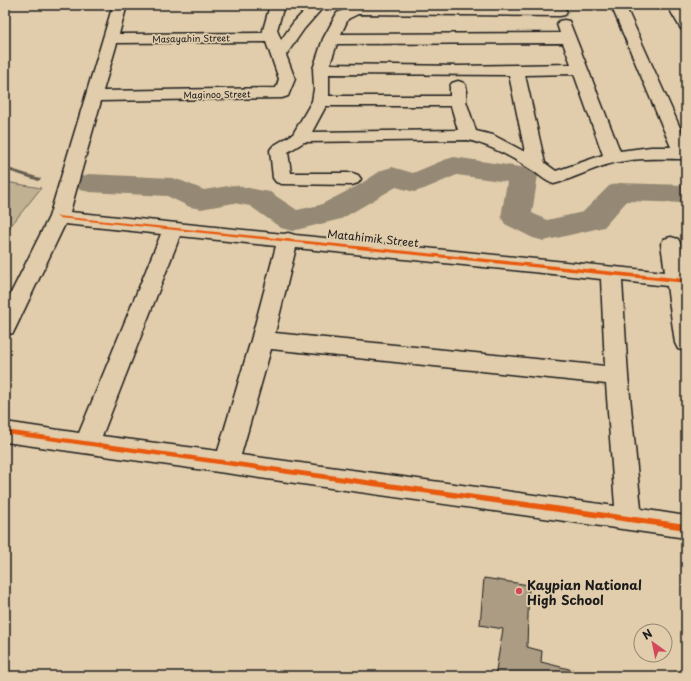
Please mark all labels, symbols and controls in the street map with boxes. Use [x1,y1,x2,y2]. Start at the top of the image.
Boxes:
street label: Masayahin Street [152,30,230,46]
street label: Maginoo Street [183,86,251,102]
street label: Matahimik Street [326,225,420,251]
place label: Kaypian National High School [527,575,642,609]
marker: Kaypian National High School [514,586,524,596]
north arrow [633,623,673,663]
text: N [639,625,656,644]

